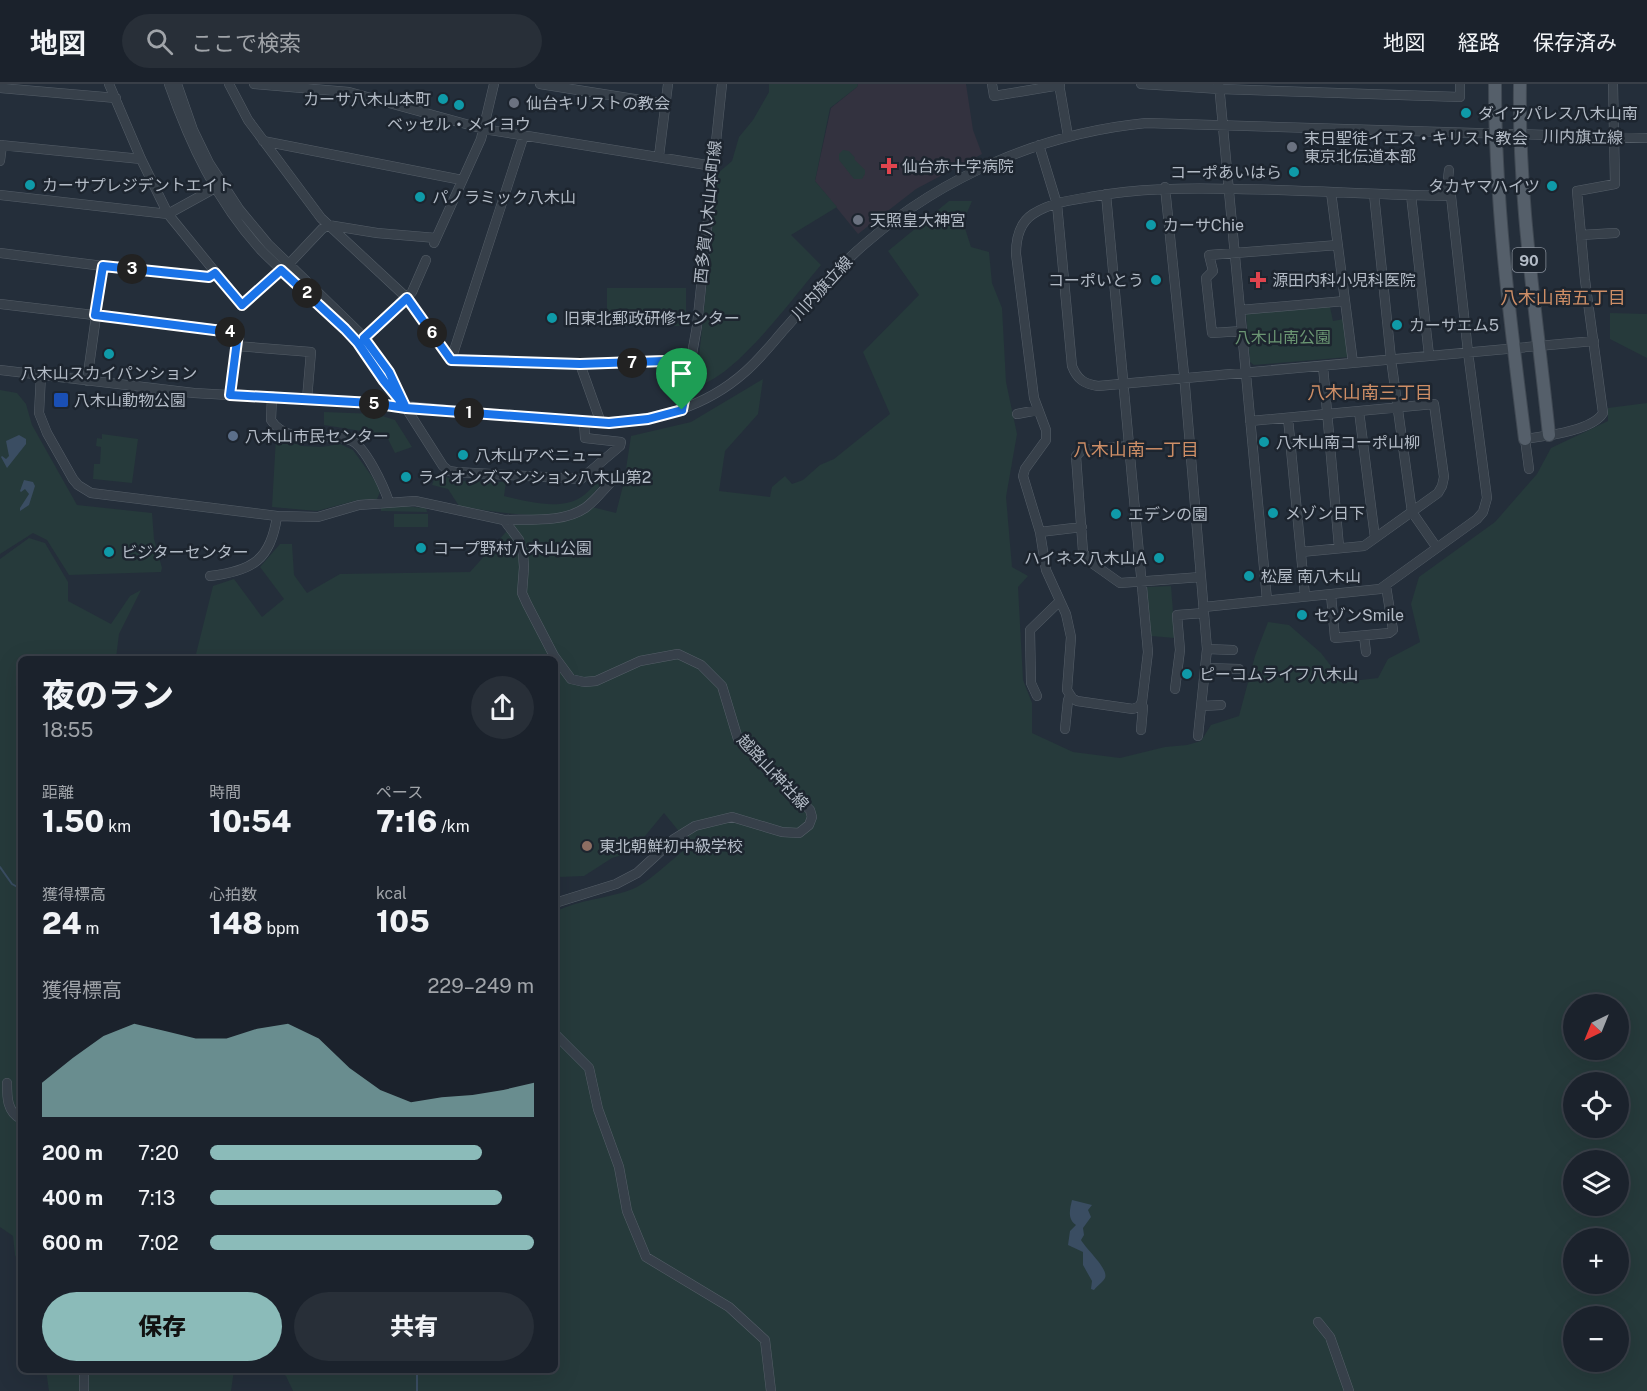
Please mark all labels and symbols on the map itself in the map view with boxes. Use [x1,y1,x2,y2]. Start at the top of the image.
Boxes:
place label: カーサ八木山本町 [303,90,431,109]
marker: カーサ八木山本町 [436,92,450,106]
place label: 仙台キリストの教会 [526,94,670,113]
marker: 仙台キリストの教会 [507,96,521,110]
marker: ベッセル・メイヨウ [452,98,466,112]
place label: ダイアパレス八木山南 [1478,104,1638,123]
marker: ダイアパレス八木山南 [1459,106,1473,120]
place label: ベッセル・メイヨウ [387,115,531,134]
street label: 川内旗立線 [1543,127,1623,147]
place label: 末日聖徒イエス・キリスト教会 東京北伝道本部 [1304,129,1528,166]
street label: 西多賀八木山本町線 [691,139,725,285]
marker: 末日聖徒イエス・キリスト教会 東京北伝道本部 [1285,140,1299,154]
marker: 仙台赤十字病院 [880,157,898,175]
place label: 仙台赤十字病院 [902,157,1014,176]
place label: コーポあいはら [1170,163,1282,182]
marker: コーポあいはら [1287,165,1301,179]
place label: カーサプレジデントエイト [42,176,234,195]
place label: タカヤマハイツ [1428,177,1540,196]
marker: カーサプレジデントエイト [23,178,37,192]
marker: タカヤマハイツ [1545,179,1559,193]
place label: パノラミック八木山 [432,188,576,207]
marker: パノラミック八木山 [413,190,427,204]
place label: 天照皇大神宮 [870,211,966,230]
marker: 天照皇大神宮 [851,213,865,227]
place label: カーサChie [1163,216,1244,235]
marker: カーサChie [1144,218,1158,232]
road number: 90 [1512,248,1546,272]
street label: 川内旗立線 [788,252,856,324]
pin: 3 [117,254,147,284]
place label: コーポいとう [1048,271,1144,290]
marker: 源田内科小児科医院 [1249,271,1267,289]
place label: 源田内科小児科医院 [1272,271,1416,290]
marker: コーポいとう [1149,273,1163,287]
pin: 2 [292,278,322,308]
district label: 八木山南五丁目 [1500,287,1626,308]
place label: 旧東北郵政研修センター [564,309,740,328]
marker: 旧東北郵政研修センター [545,311,559,325]
place label: カーサエム5 [1409,316,1499,335]
pin: 4 [215,317,245,347]
pin: 6 [417,318,447,348]
marker: カーサエム5 [1390,318,1404,332]
park label: 八木山南公園 [1235,328,1331,347]
marker: 八木山スカイパンション [102,347,116,361]
pin: 7 [617,348,647,378]
pin [656,348,707,410]
place label: 八木山スカイパンション [21,364,197,383]
district label: 八木山南三丁目 [1307,382,1433,403]
pin: 5 [359,389,389,419]
marker: 八木山動物公園 [52,391,70,409]
place label: 八木山動物公園 [74,391,186,410]
pin: 1 [454,398,484,428]
place label: 八木山市民センター [245,427,389,446]
marker: 八木山市民センター [226,429,240,443]
place label: 八木山南コーポ山柳 [1276,433,1420,452]
marker: 八木山南コーポ山柳 [1257,435,1271,449]
district label: 八木山南一丁目 [1073,439,1199,460]
place label: 八木山アベニュー [475,446,603,465]
marker: 八木山アベニュー [456,448,470,462]
place label: ライオンズマンション八木山第2 [418,468,651,487]
marker: ライオンズマンション八木山第2 [399,470,413,484]
place label: メゾン日下 [1285,504,1365,523]
place label: エデンの園 [1128,505,1208,524]
marker: メゾン日下 [1266,506,1280,520]
marker: エデンの園 [1109,507,1123,521]
place label: コープ野村八木山公園 [433,539,592,558]
marker: コープ野村八木山公園 [414,541,428,555]
place label: ビジターセンター [121,543,249,562]
marker: ビジターセンター [102,545,116,559]
place label: ハイネス八木山A [1024,549,1147,568]
marker: ハイネス八木山A [1152,551,1166,565]
place label: 松屋 南八木山 [1261,567,1361,586]
marker: 松屋 南八木山 [1242,569,1256,583]
place label: セゾンSmile [1314,606,1404,625]
marker: セゾンSmile [1295,608,1309,622]
place label: ピーコムライフ八木山 [1199,665,1358,684]
marker: ピーコムライフ八木山 [1180,667,1194,681]
street label: 越路山神社線 [733,730,813,814]
place label: 東北朝鮮初中級学校 [599,837,743,856]
marker: 東北朝鮮初中級学校 [580,839,594,853]
north arrow [1563,994,1629,1060]

